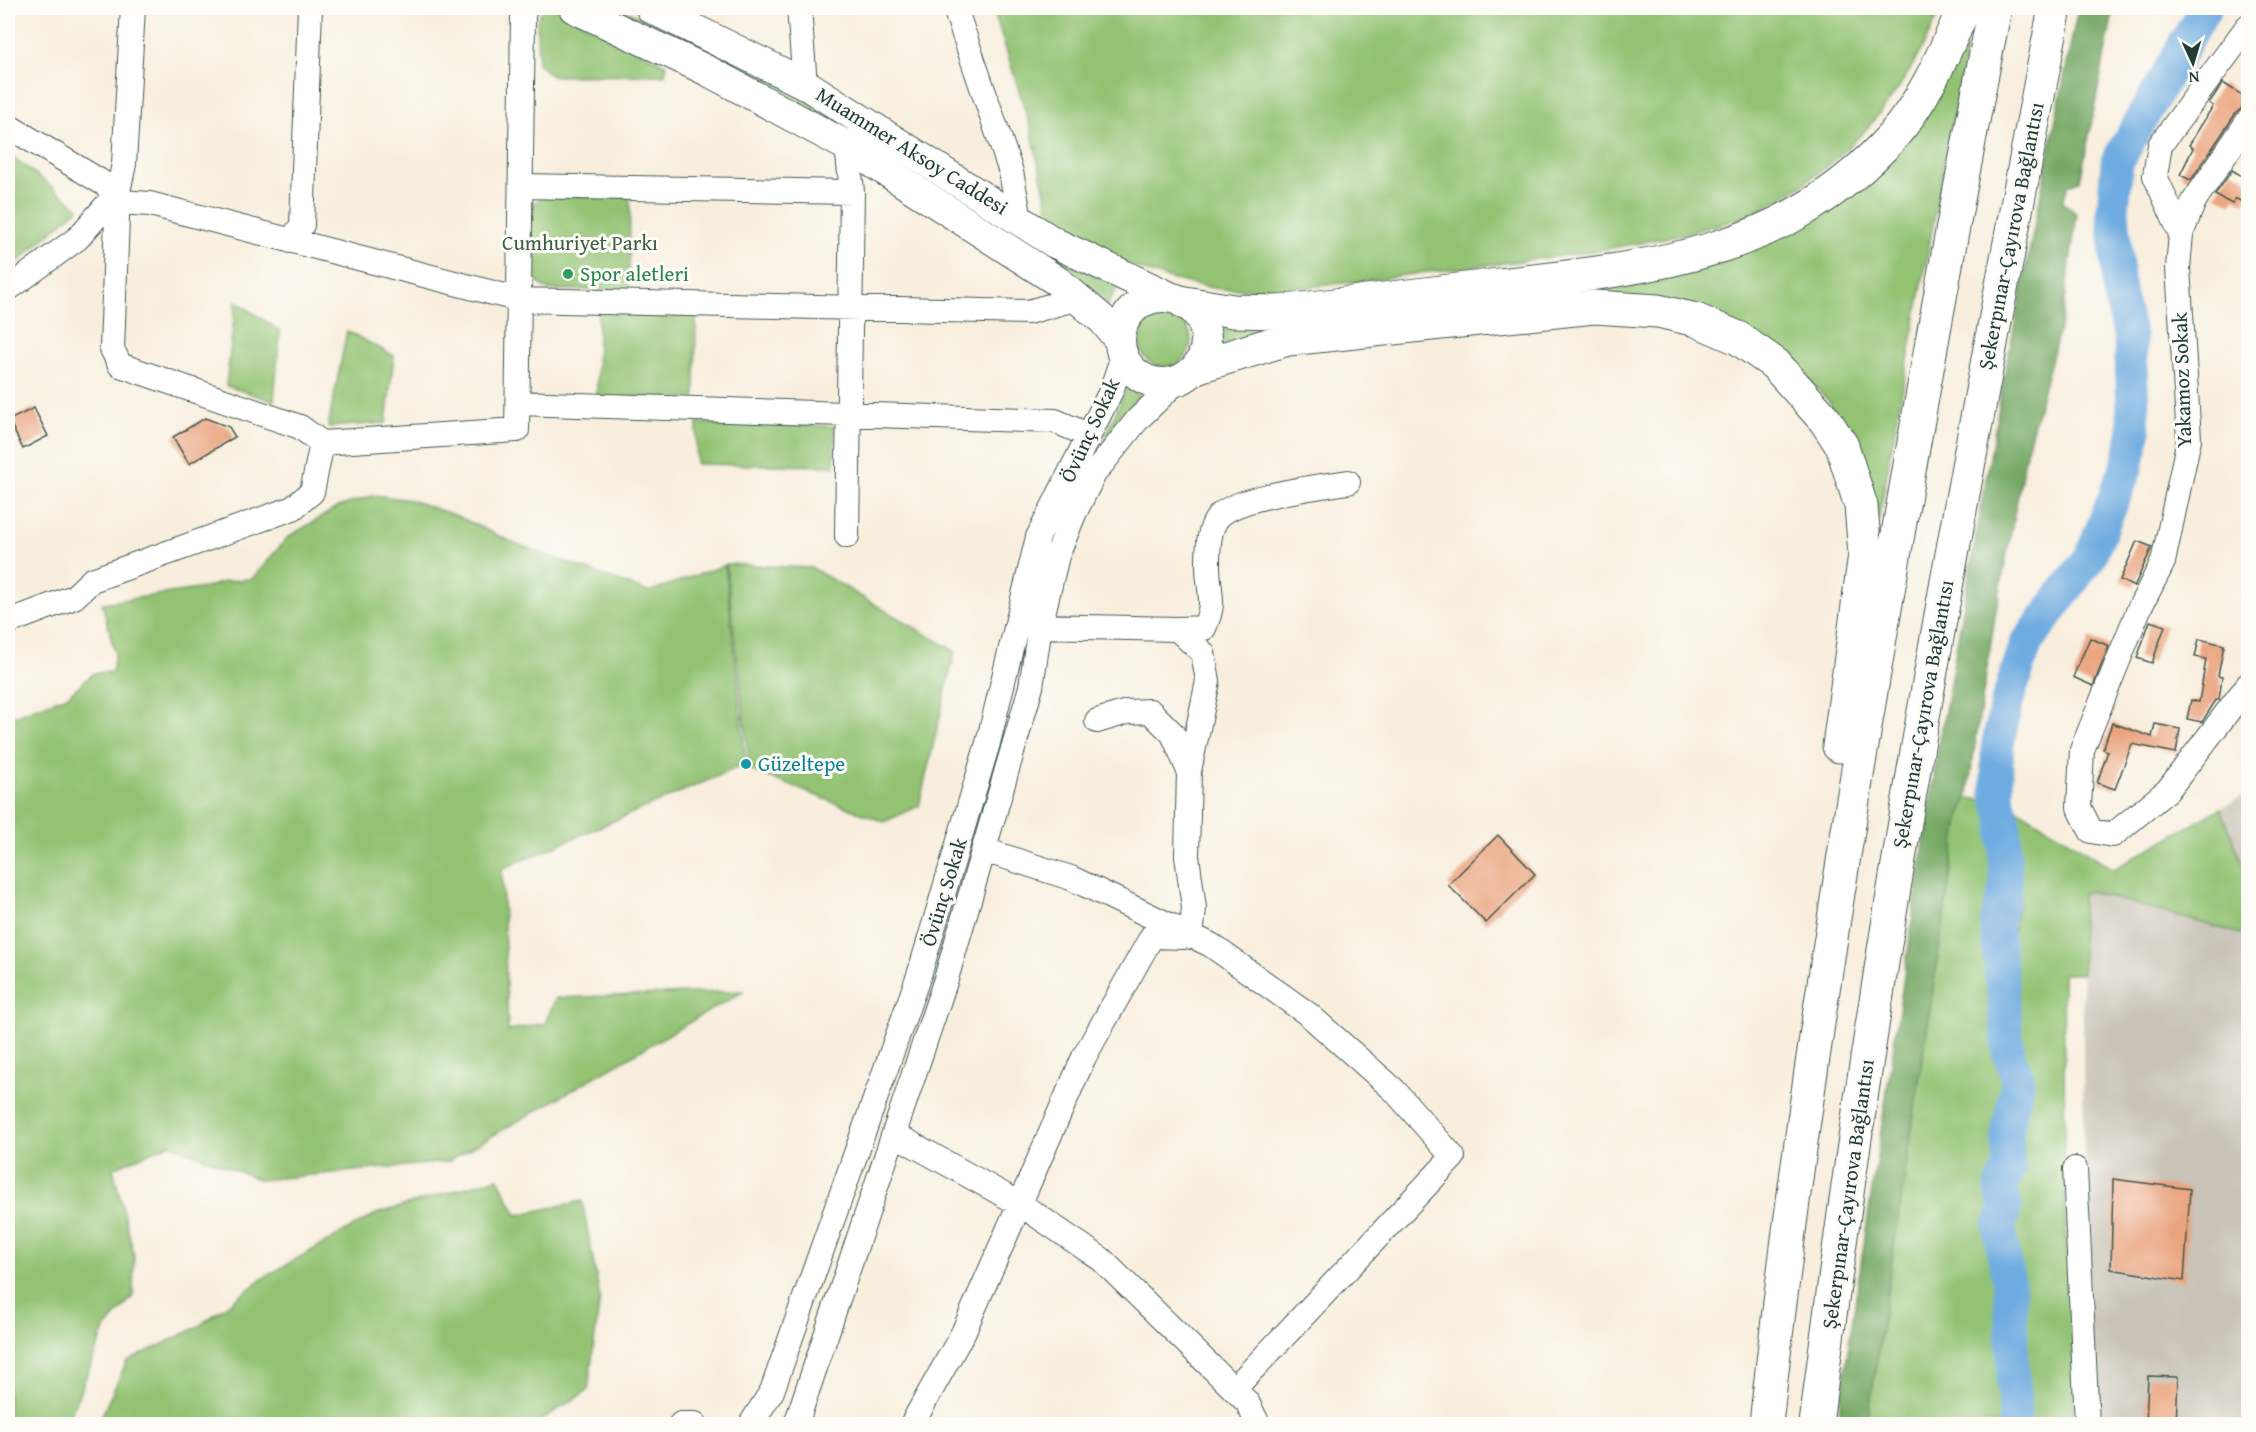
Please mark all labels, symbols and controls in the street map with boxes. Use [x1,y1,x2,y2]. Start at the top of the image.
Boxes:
north arrow [2163,33,2223,93]
text: N [2188,66,2200,90]
street label: Muammer Aksoy Caddesi [810,79,1014,222]
street label: Şekerpınar-Çayırova Bağlantısı [1969,99,2052,372]
park label: Cumhuriyet Parkı [502,227,658,258]
place label: Spor aletleri [580,258,689,289]
marker: Spor aletleri [561,267,575,281]
street label: Yakamoz Sokak [2164,311,2199,448]
street label: Övünç Sokak [1052,372,1128,487]
street label: Şekerpınar-Çayırova Bağlantısı [1884,577,1961,851]
place label: Güzeltepe [758,748,845,779]
marker: Güzeltepe [739,757,753,771]
street label: Övünç Sokak [912,833,975,950]
street label: Şekerpınar-Çayırova Bağlantısı [1813,1057,1882,1331]

